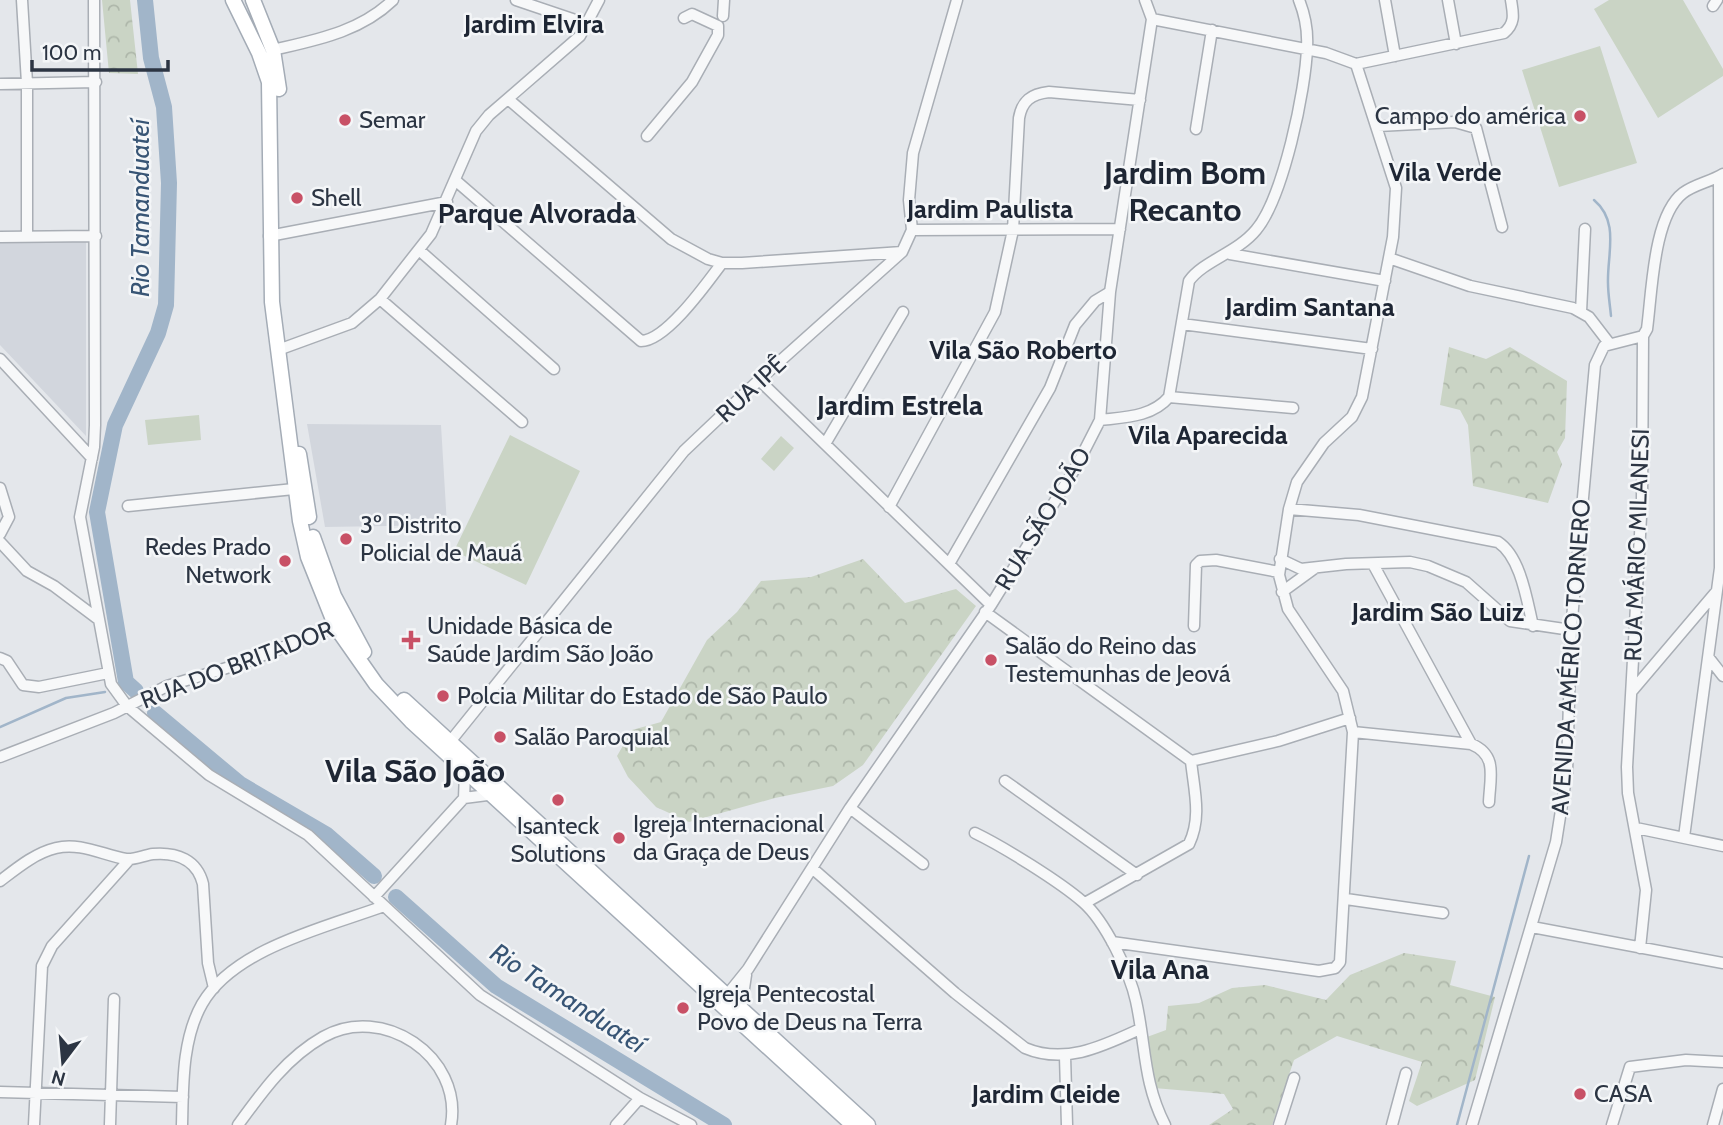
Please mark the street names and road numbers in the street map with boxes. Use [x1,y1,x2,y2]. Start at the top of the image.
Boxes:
street label: RUA IPÊ [710,349,792,428]
street label: RUA MÁRIO MILANESI [1618,428,1655,662]
street label: RUA SÃO JOÃO [989,442,1097,595]
street label: AVENIDA AMÉRICO TORNERO [1545,498,1596,816]
street label: RUA DO BRITADOR [136,614,338,715]

